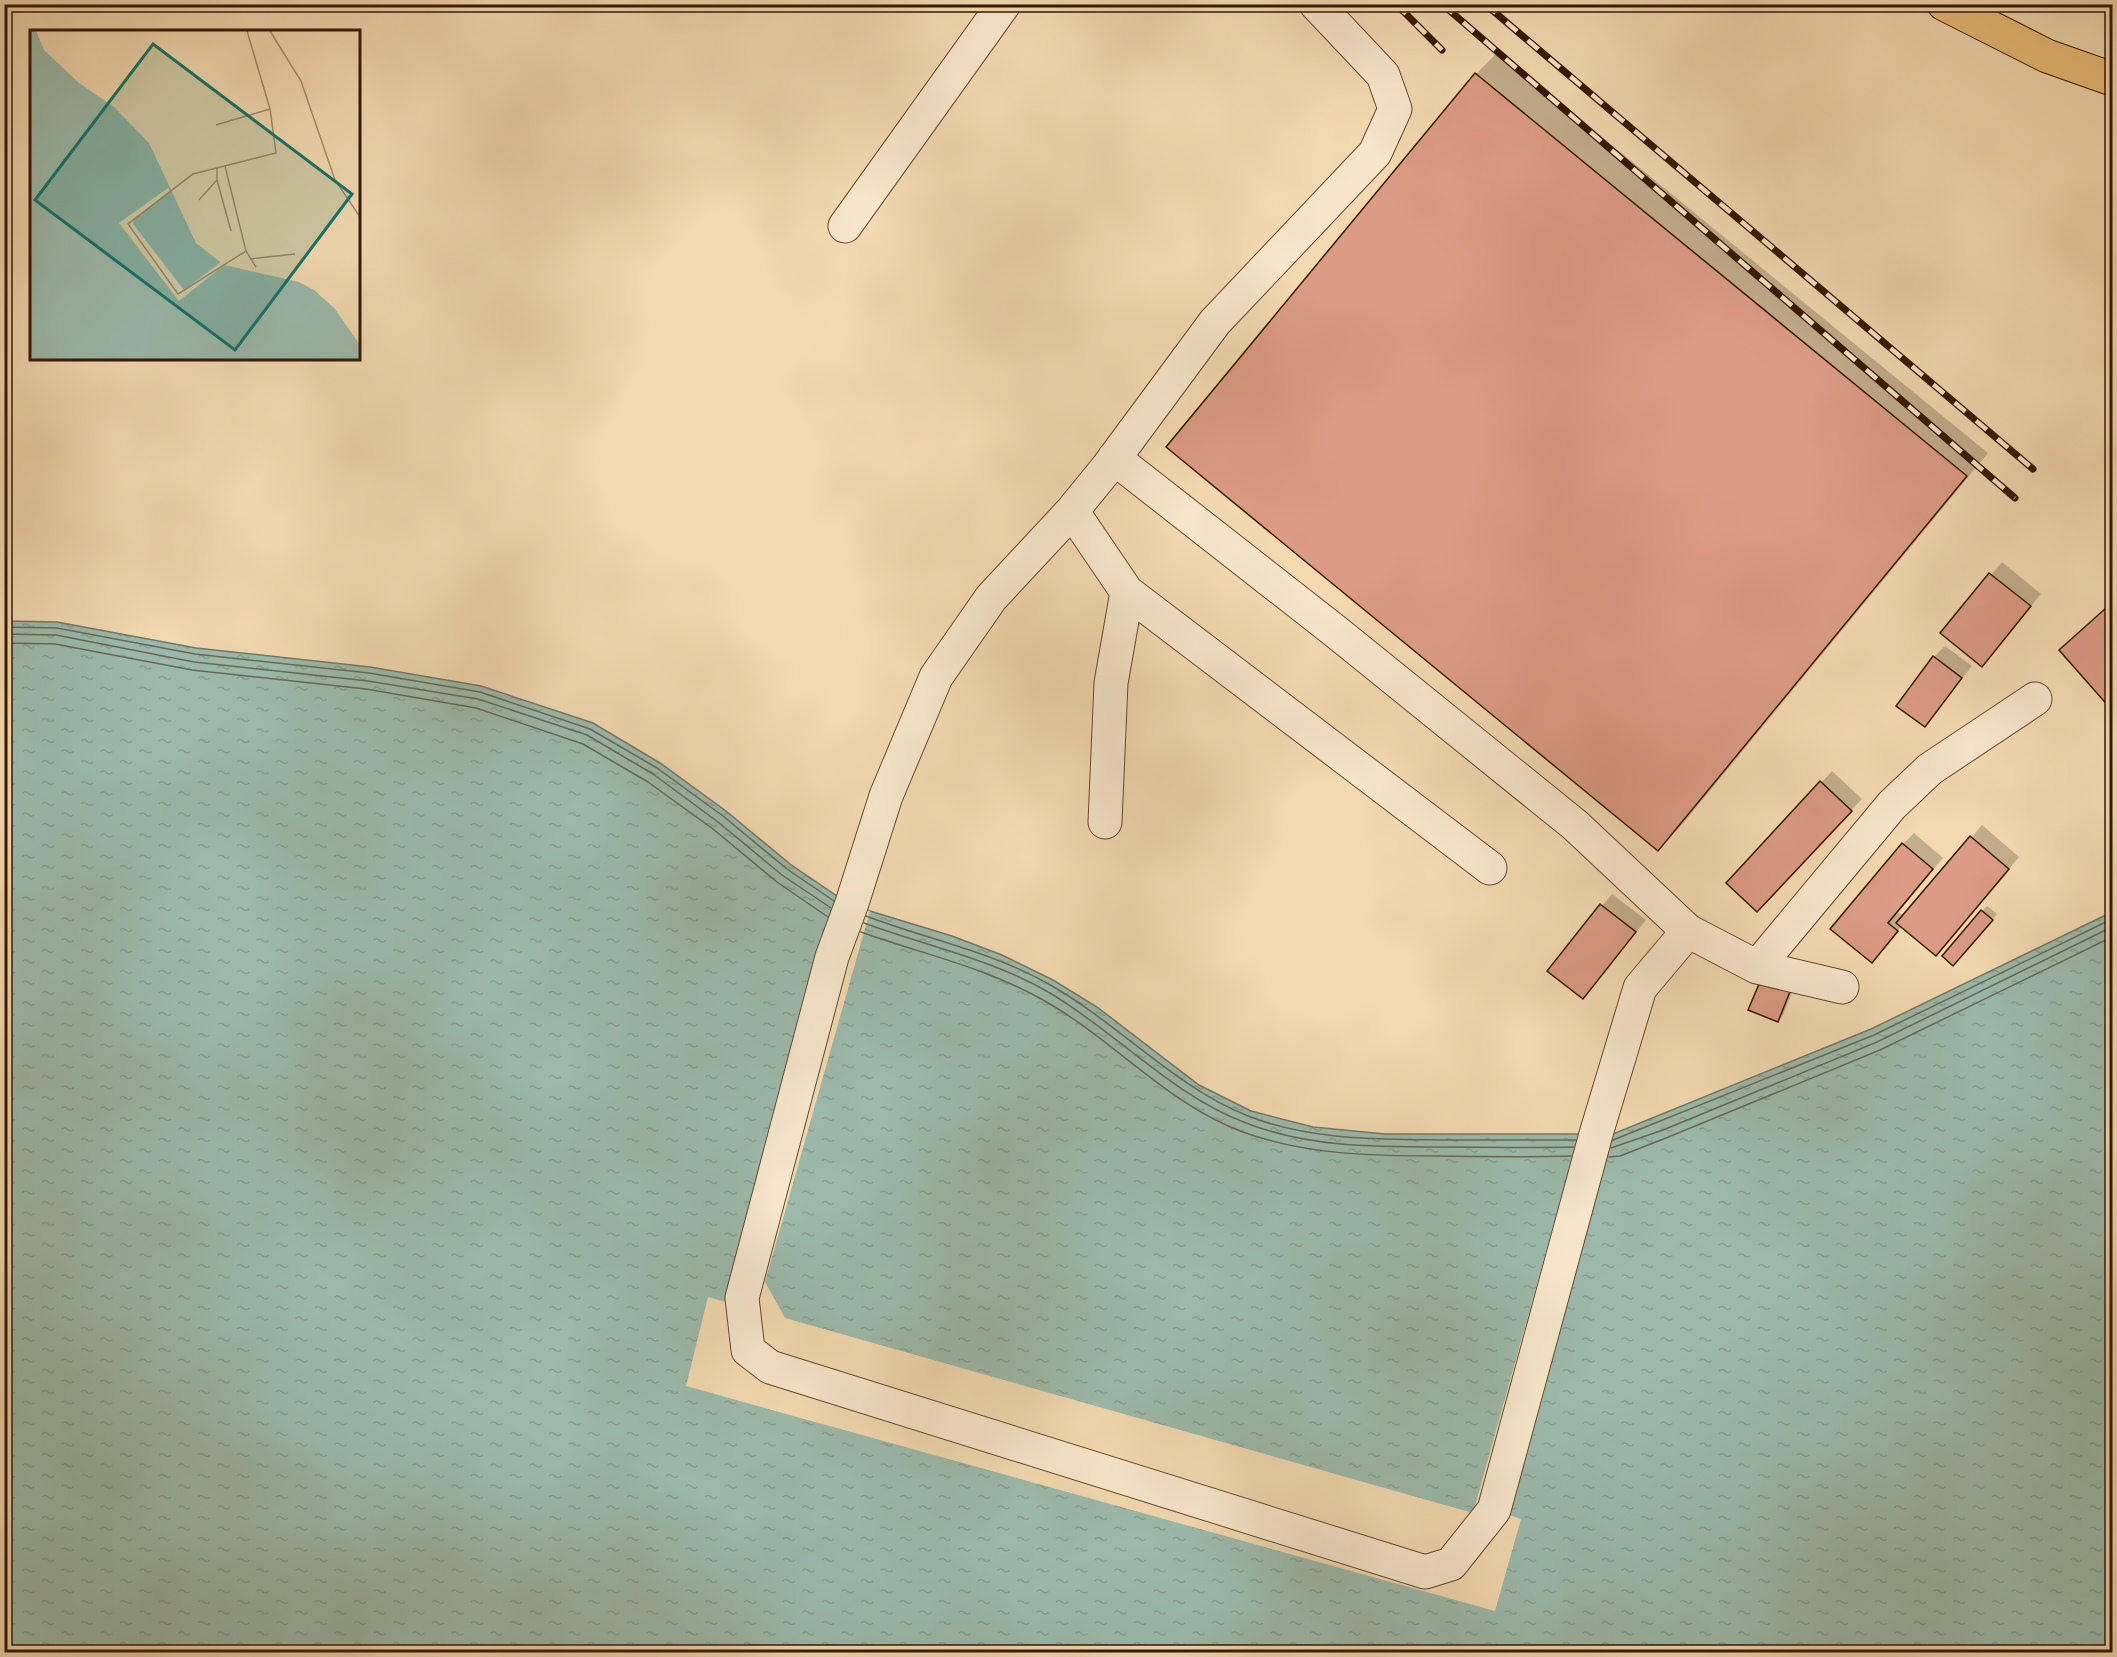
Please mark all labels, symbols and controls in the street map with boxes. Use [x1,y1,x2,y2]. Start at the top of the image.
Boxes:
inset map [30,30,360,360]

